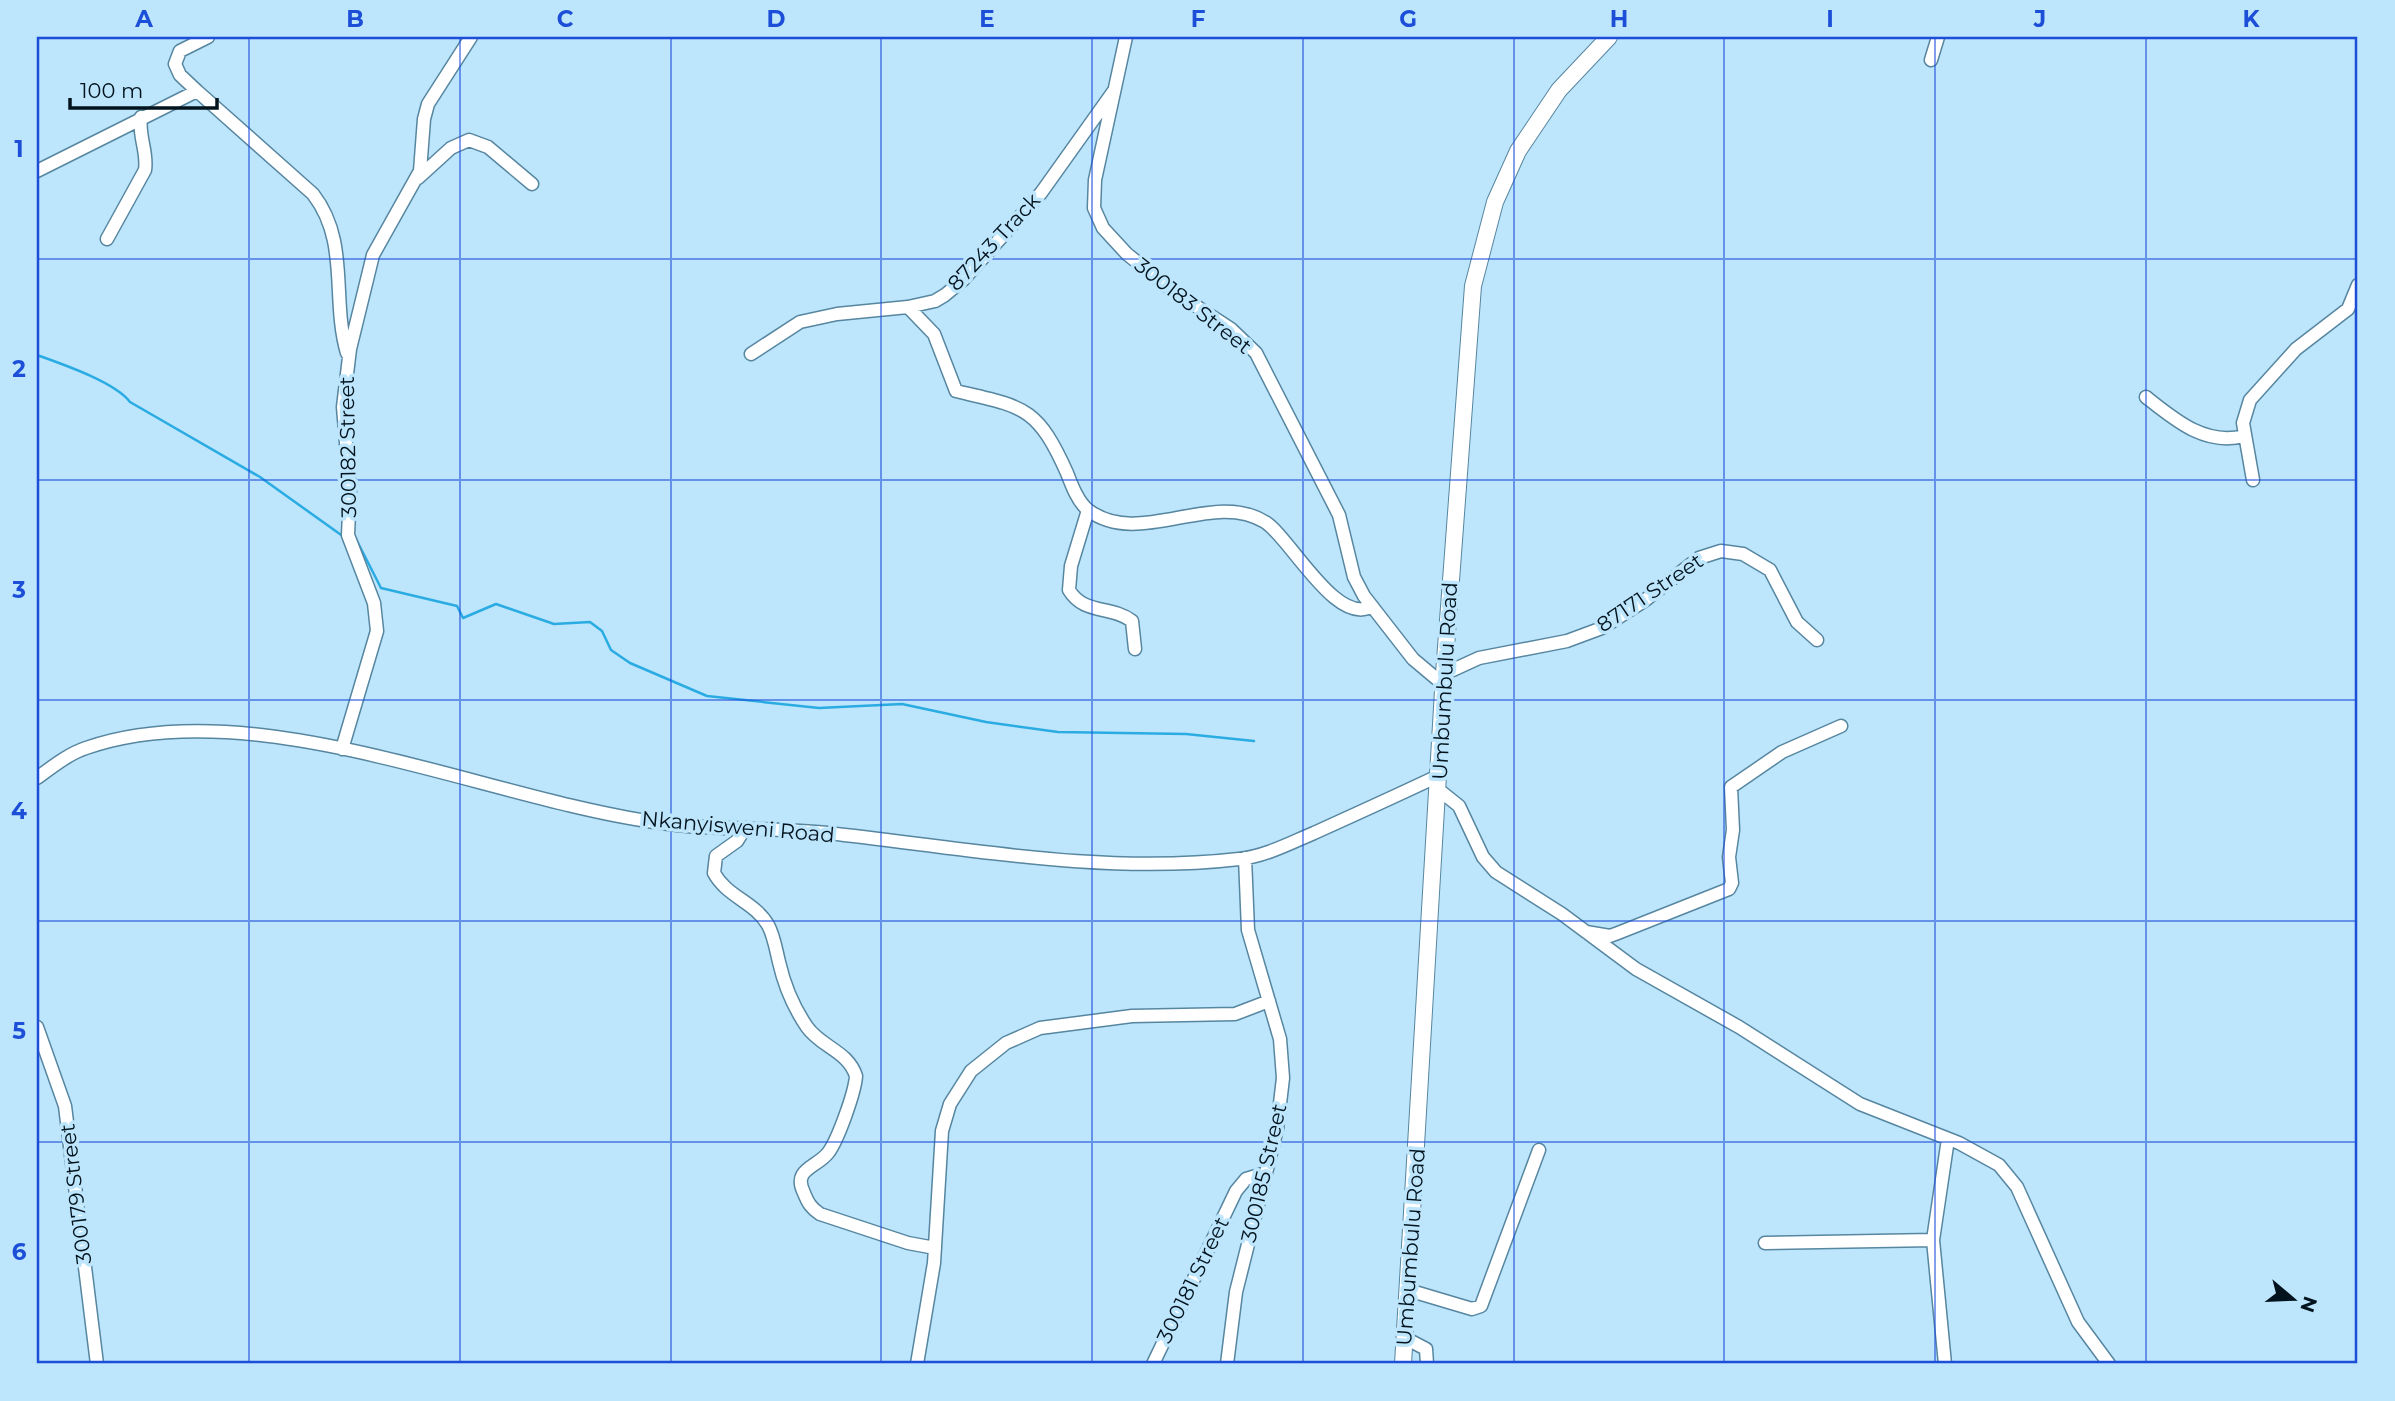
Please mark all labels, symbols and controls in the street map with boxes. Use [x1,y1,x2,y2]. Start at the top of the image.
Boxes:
text: A [134,5,153,33]
text: B [346,5,364,33]
text: C [557,5,574,33]
text: D [767,5,786,33]
text: E [979,5,995,33]
text: F [1191,5,1206,33]
text: G [1399,5,1417,33]
text: H [1610,5,1628,33]
text: I [1826,5,1834,33]
text: J [2033,5,2046,33]
text: K [2242,5,2260,33]
scale bar [70,66,217,110]
text: 100 m [80,78,143,103]
text: 1 [14,135,24,163]
street label: 87243 Track [942,187,1045,296]
street label: 300183 Street [1130,252,1257,359]
text: 2 [12,355,26,383]
street label: 300182 Street [334,376,361,518]
street label: 87171 Street [1592,548,1708,637]
text: 3 [11,576,26,604]
street label: Umbumbulu Road [1427,581,1462,781]
text: 4 [11,797,27,825]
street label: Nkanyisweni Road [640,806,836,847]
text: 5 [12,1017,26,1045]
street label: 300185 Street [1235,1101,1292,1245]
street label: 300179 Street [54,1122,97,1266]
street label: Umbumbulu Road [1391,1147,1430,1347]
street label: 300181 Street [1151,1213,1234,1347]
text: 6 [12,1238,27,1266]
north arrow [2258,1264,2328,1334]
text: N [2295,1293,2322,1315]

